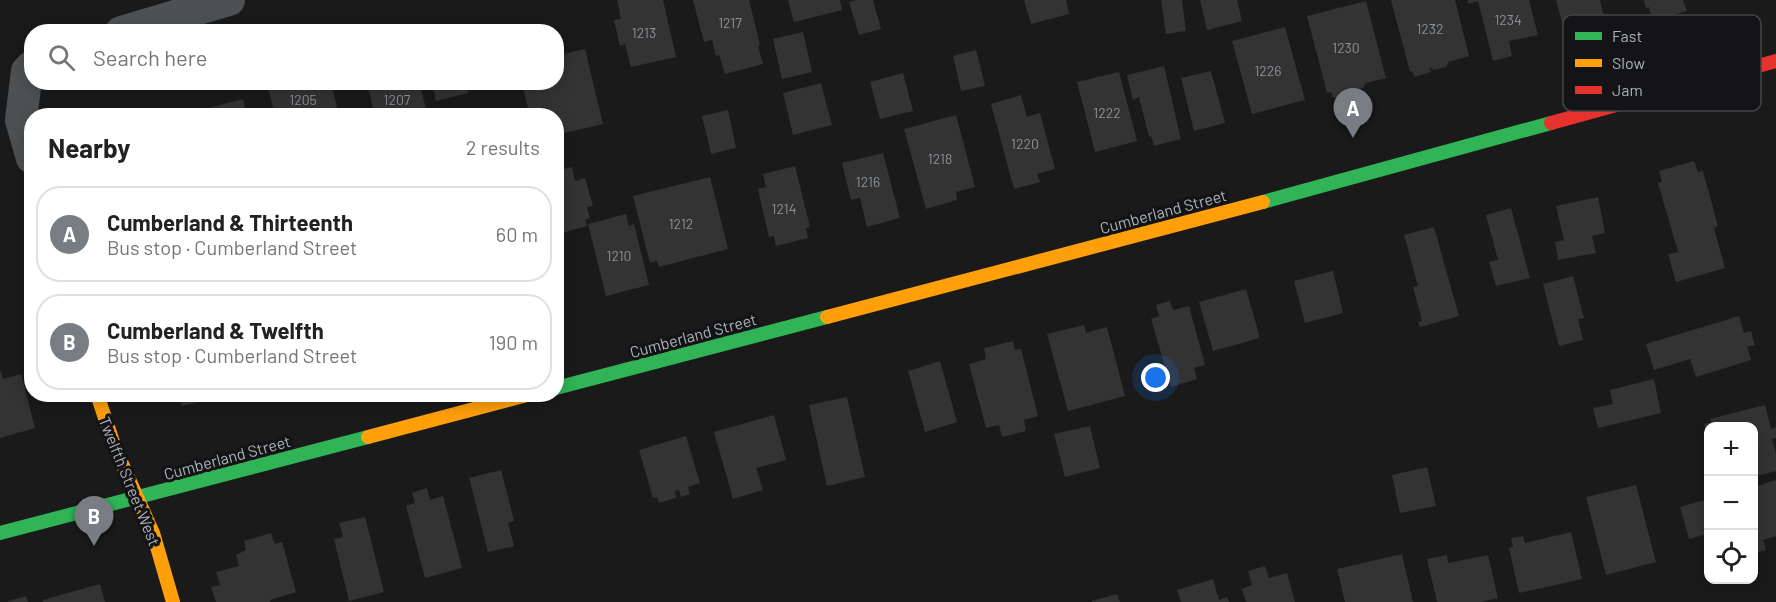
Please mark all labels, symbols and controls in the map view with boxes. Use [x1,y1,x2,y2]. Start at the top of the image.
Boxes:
house number: 1234 [1494,11,1522,28]
house number: 1217 [718,14,742,31]
legend [1563,15,1761,111]
house number: 1232 [1416,20,1444,37]
search box [24,24,564,90]
house number: 1213 [632,24,656,41]
text: Fast [1612,26,1642,45]
house number: 1230 [1332,39,1360,56]
icon: search [45,41,78,74]
text: Search here [93,44,207,70]
text: Slow [1612,53,1645,72]
house number: 1226 [1254,62,1282,79]
text: Jam [1612,80,1643,99]
pin: A [1334,88,1372,138]
house number: 1205 [289,91,317,108]
house number: 1207 [384,91,411,108]
house number: 1222 [1093,104,1121,121]
text: Nearby [48,132,130,163]
text: 2 results [466,135,540,159]
house number: 1220 [1011,135,1039,152]
house number: 1218 [928,150,952,167]
house number: 1216 [856,173,880,190]
street label: Cumberland Street [1098,185,1228,237]
house number: 1214 [772,200,796,217]
text: Cumberland & Thirteenth [107,209,353,235]
house number: 1212 [669,215,693,232]
text: A [63,222,76,246]
text: 60 m [496,222,538,246]
text: Bus stop · Cumberland Street [107,235,357,259]
house number: 1210 [606,247,632,264]
street label: Cumberland Street [628,309,758,361]
text: Cumberland & Twelfth [107,317,324,343]
text: B [63,330,76,354]
text: 190 m [489,330,538,354]
text: Bus stop · Cumberland Street [107,343,357,367]
your location [1141,363,1170,392]
street label: Twelfth Street West [95,414,165,548]
map controls [1704,422,1758,584]
button: + [1704,422,1758,476]
street label: Cumberland Street [162,431,292,483]
button: − [1704,476,1758,530]
pin: B [74,496,113,546]
button: locate [1704,530,1758,584]

